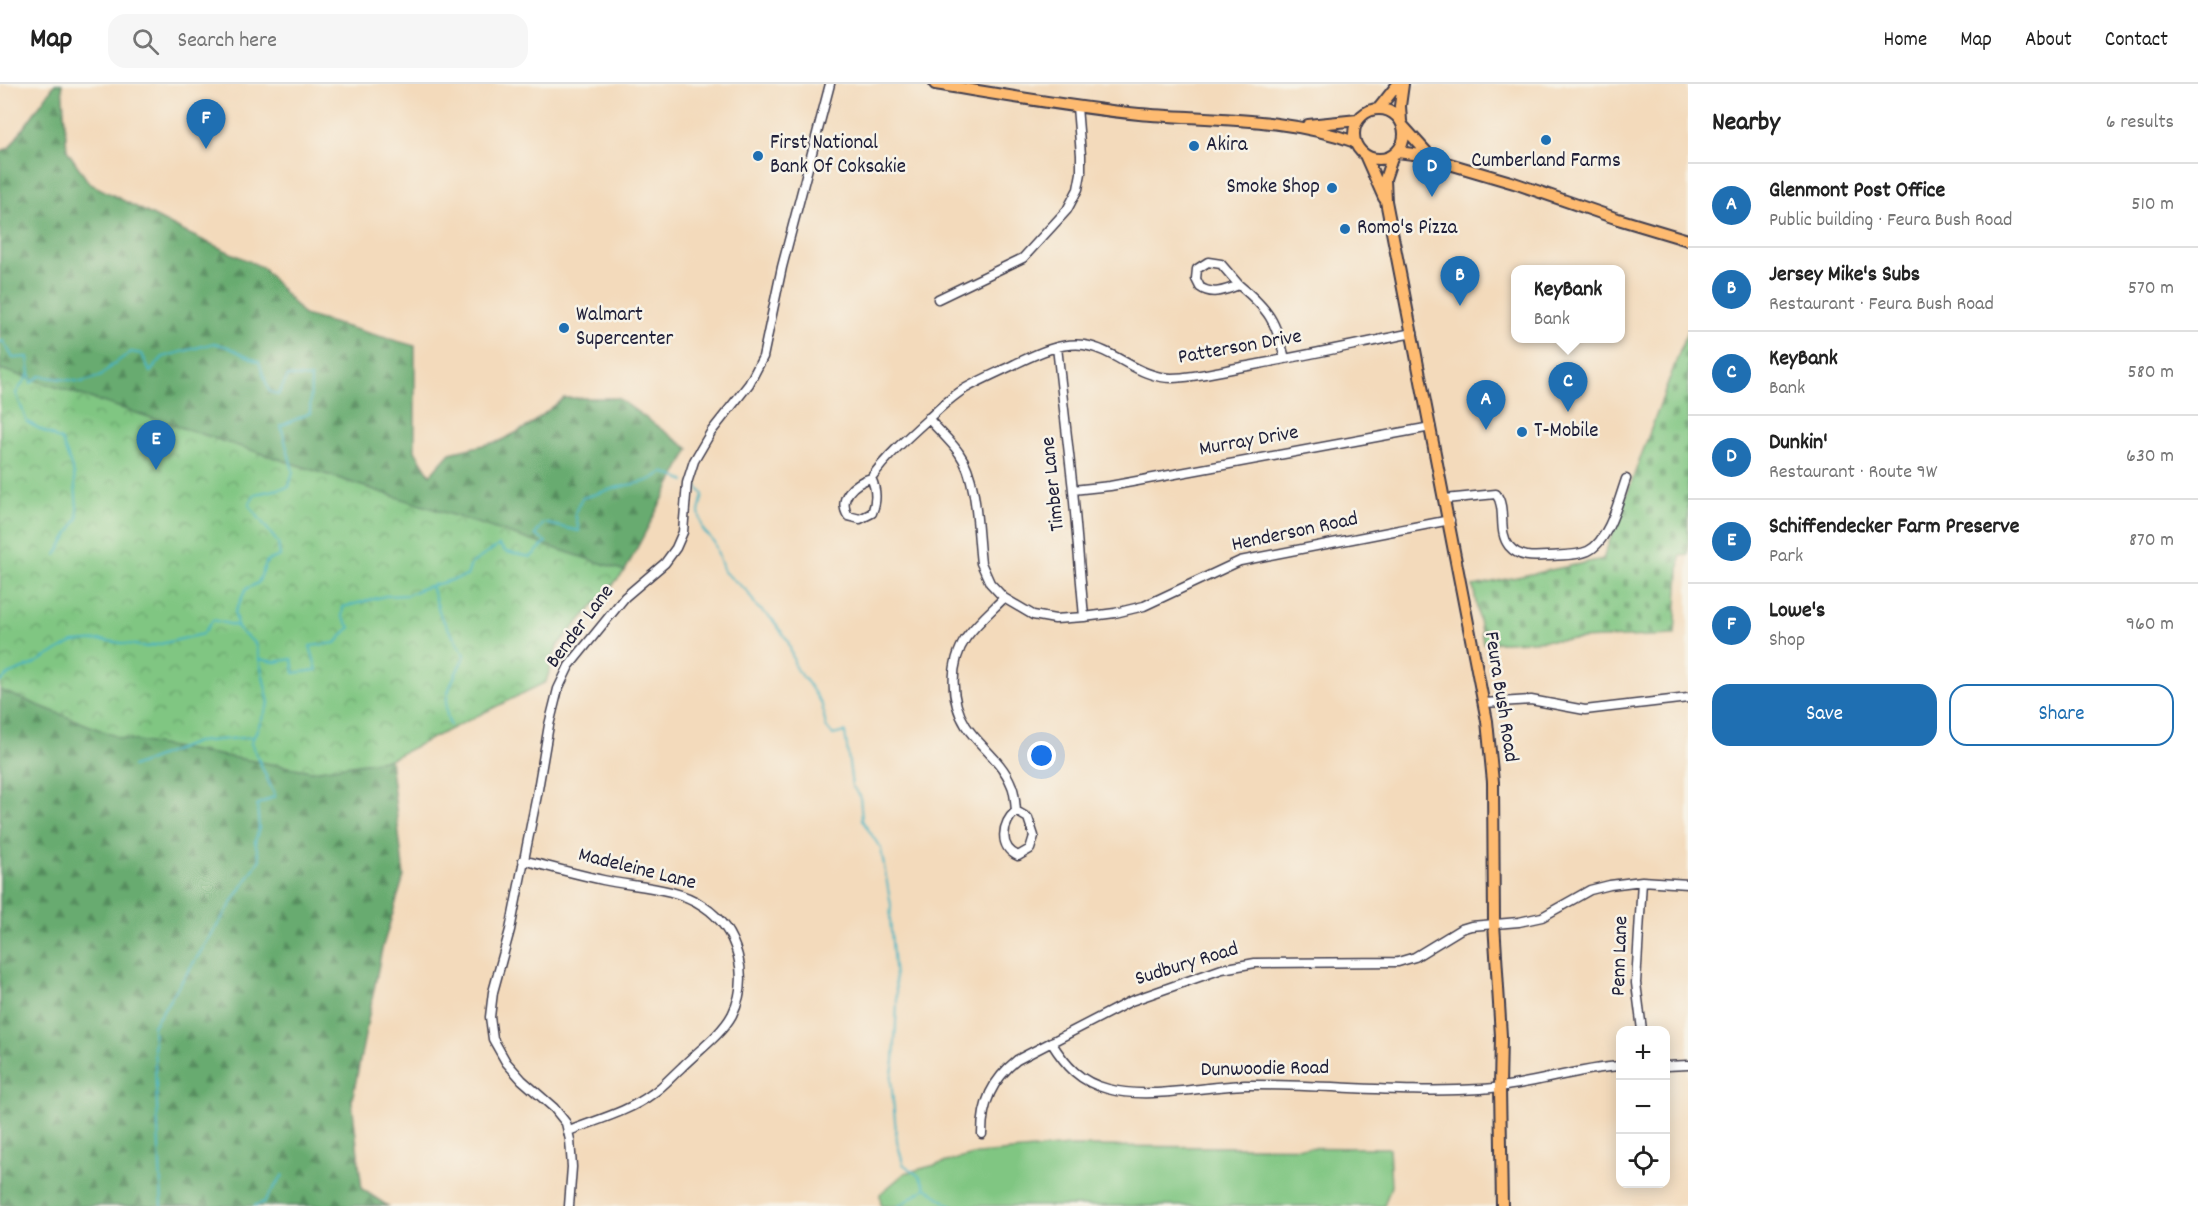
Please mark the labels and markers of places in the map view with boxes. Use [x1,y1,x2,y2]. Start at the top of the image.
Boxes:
pin: F [186,100,226,149]
place label: First National Bank Of Coksakie [770,129,906,183]
place label: Akira [1206,131,1249,161]
marker: Cumberland Farms [1539,133,1553,147]
marker: Akira [1187,139,1201,153]
pin: D [1412,147,1452,197]
place label: Cumberland Farms [1471,147,1621,177]
marker: First National Bank Of Coksakie [751,149,765,163]
place label: Smoke Shop [1226,173,1320,203]
marker: Smoke Shop [1325,181,1339,195]
place label: Romo's Pizza [1357,214,1458,244]
marker: Romo's Pizza [1338,222,1352,236]
pin: B [1440,256,1480,306]
place label: Walmart Supercenter [576,301,673,355]
marker: Walmart Supercenter [557,321,571,335]
pin: C [1548,362,1588,412]
pin: A [1466,380,1506,430]
place label: T-Mobile [1534,417,1598,447]
pin: E [136,420,176,470]
marker: T-Mobile [1515,425,1529,439]

